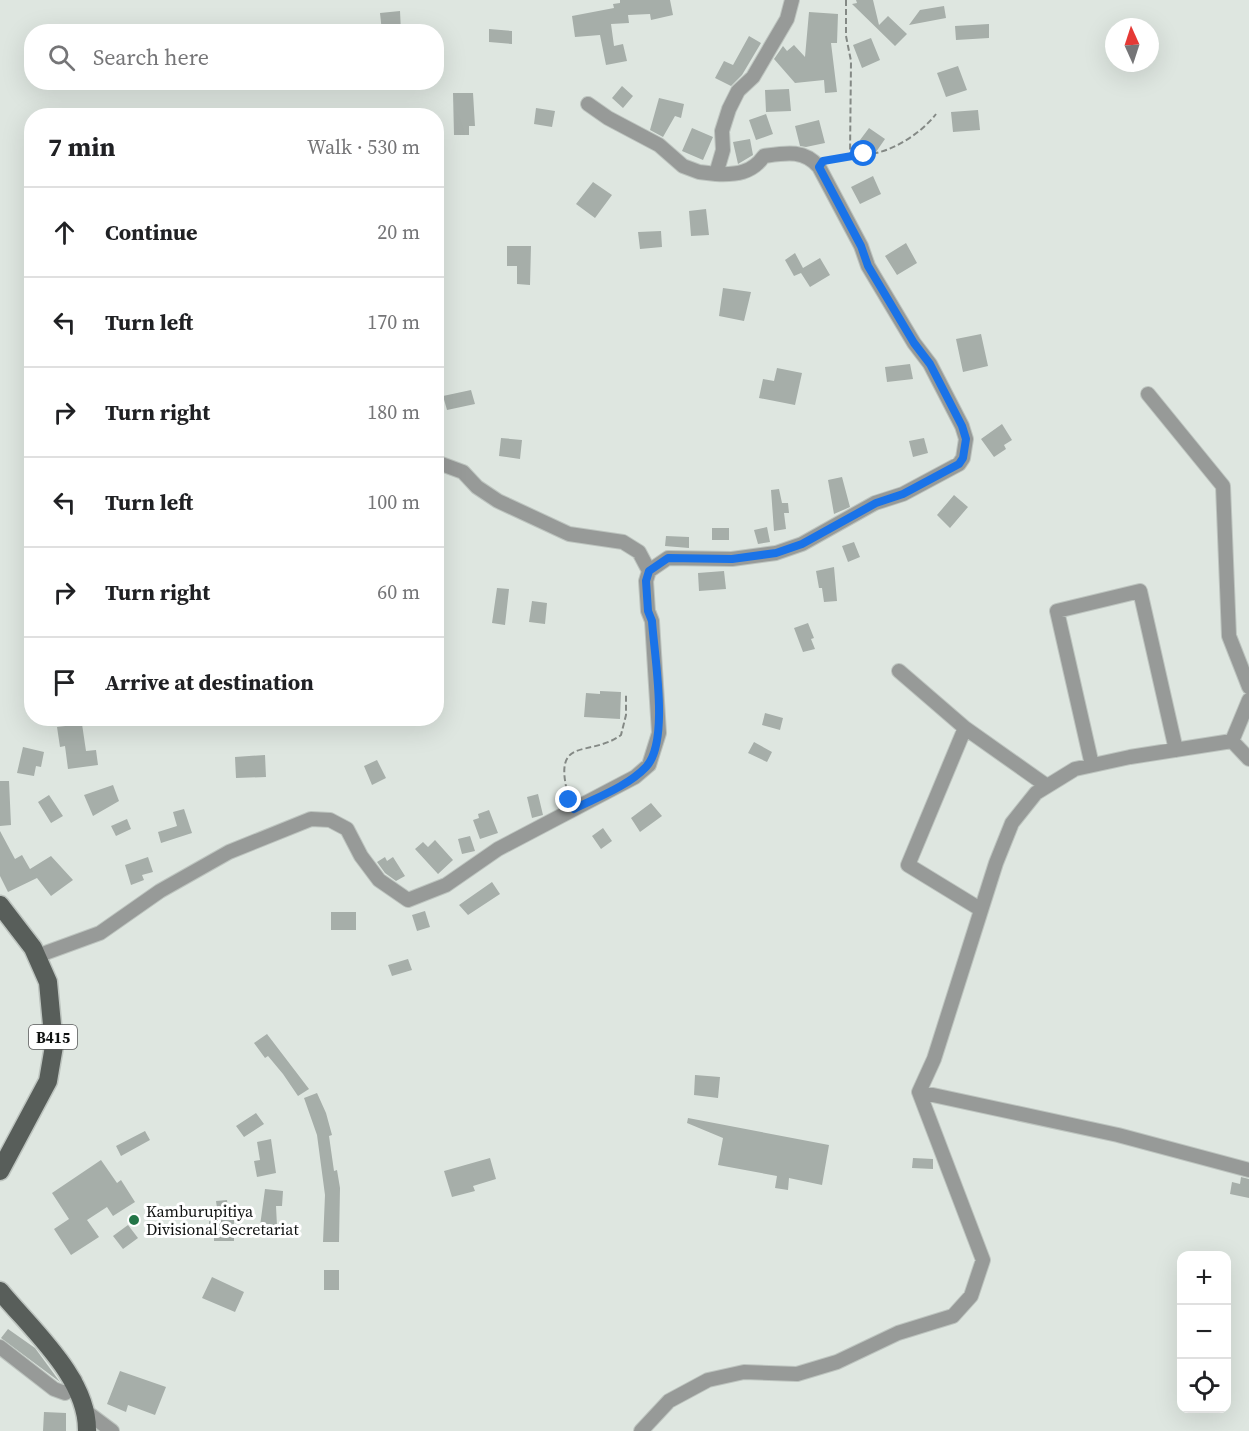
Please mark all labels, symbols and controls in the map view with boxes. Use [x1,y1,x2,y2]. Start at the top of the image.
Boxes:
north arrow [1105,18,1159,72]
search box [24,24,444,90]
icon: search [45,41,78,74]
text: Search here [93,42,209,72]
text: 7 min [48,129,115,165]
text: Walk · 530 m [307,133,420,161]
route start [850,140,876,166]
icon: ahead [48,216,81,249]
text: Continue [105,217,198,247]
text: 20 m [377,218,420,246]
icon: left [48,306,81,339]
text: Turn left [105,307,193,337]
text: 170 m [367,308,420,336]
icon: right [48,396,81,429]
text: Turn right [105,397,210,427]
text: 180 m [367,398,420,426]
icon: left [48,486,81,519]
text: Turn left [105,487,193,517]
text: 100 m [367,488,420,516]
icon: right [48,576,81,609]
text: Turn right [105,577,210,607]
text: 60 m [377,578,420,606]
icon: arrive [48,666,81,699]
text: Arrive at destination [105,667,314,697]
route end [555,786,581,812]
road number: B415 [29,1025,77,1049]
place label: Kamburupitiya Divisional Secretariat [146,1200,299,1240]
marker: Kamburupitiya Divisional Secretariat [127,1213,141,1227]
map controls [1177,1251,1231,1413]
button: + [1177,1251,1231,1305]
button: − [1177,1305,1231,1359]
button: locate [1177,1359,1231,1413]

